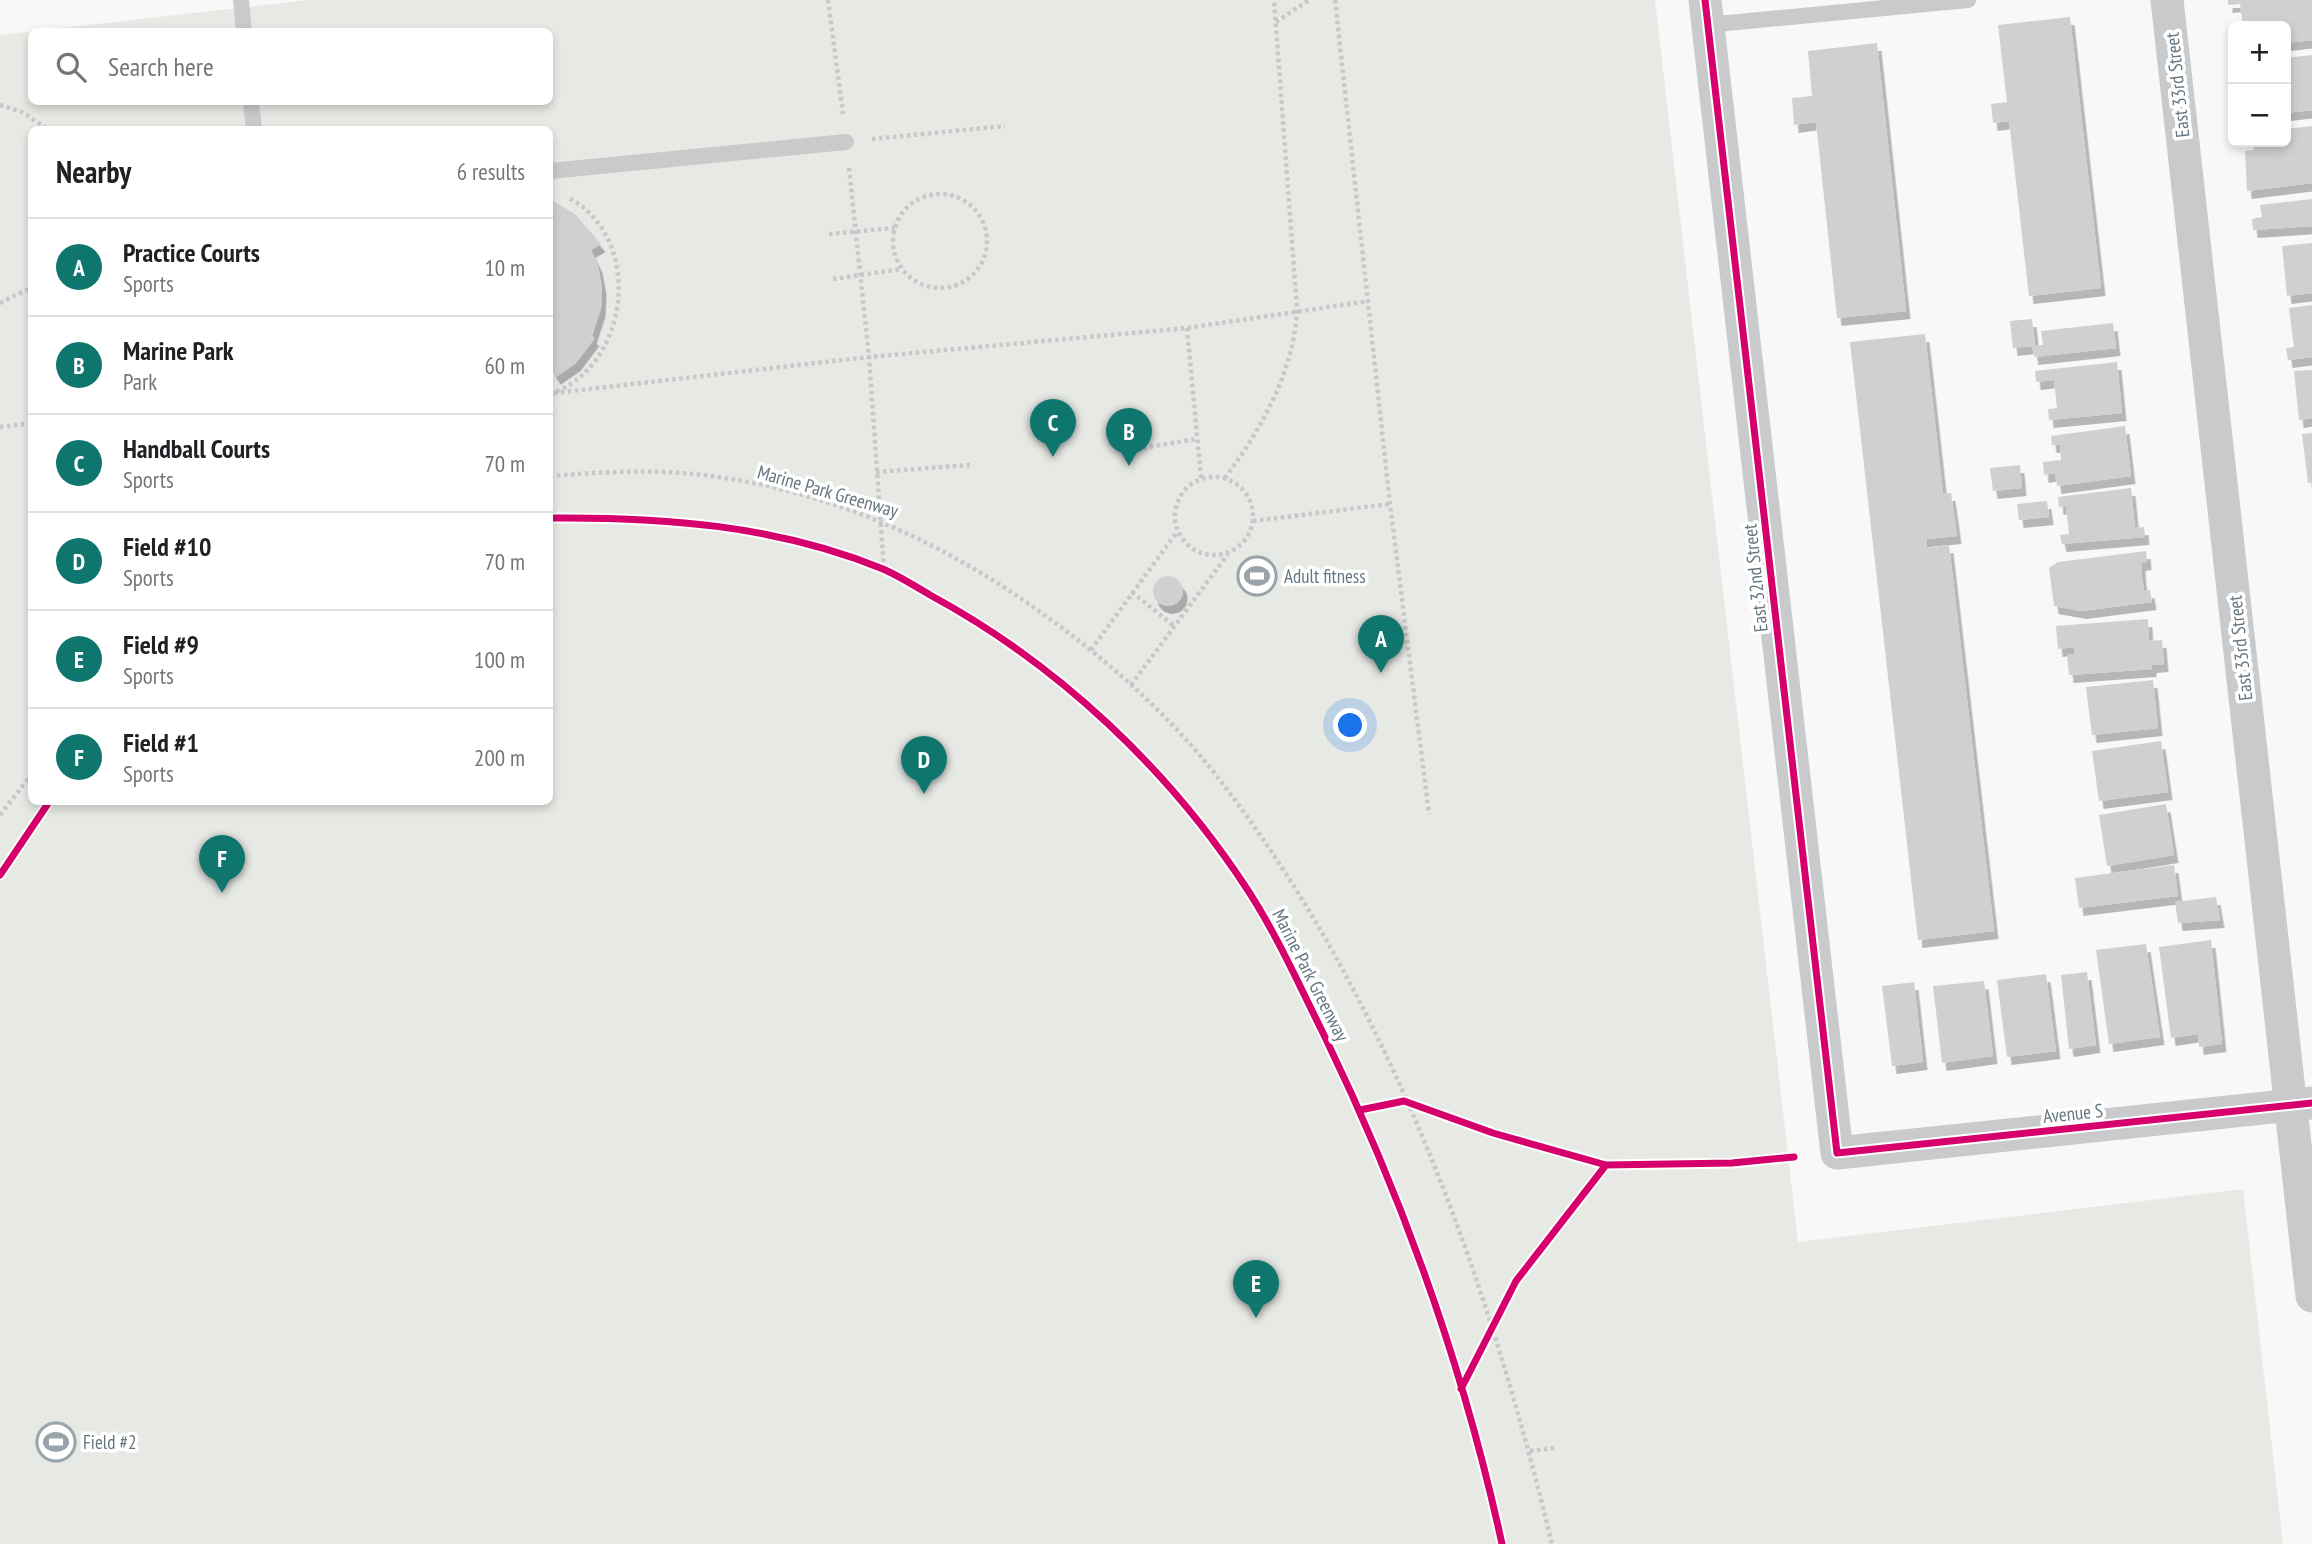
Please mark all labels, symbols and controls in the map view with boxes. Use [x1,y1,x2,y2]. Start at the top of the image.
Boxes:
map controls [2228,21,2291,147]
button: + [2228,21,2291,84]
search box [28,28,553,105]
street label: East 33rd Street [2159,31,2194,139]
icon: search [52,48,90,86]
text: Search here [108,50,214,83]
button: − [2228,84,2291,147]
text: Nearby [56,152,131,191]
text: 6 results [457,157,525,186]
text: Practice Courts [123,236,260,269]
text: A [73,253,85,282]
text: 10 m [484,253,525,282]
text: Sports [123,269,174,298]
text: Marine Park [123,334,233,367]
text: B [73,351,85,380]
text: 60 m [484,351,525,380]
text: Park [123,367,157,396]
pin: C [1030,399,1076,457]
pin: B [1106,408,1152,466]
text: Handball Courts [123,432,270,465]
text: C [74,449,84,478]
text: 70 m [484,449,525,478]
street label: Marine Park Greenway [755,459,902,523]
text: Sports [123,465,174,494]
street label: East 32nd Street [1737,522,1773,633]
text: Field #10 [123,530,211,563]
text: D [73,547,85,576]
text: 70 m [484,547,525,576]
sports icon: Adult fitness [1236,555,1278,597]
text: Sports [123,563,174,592]
place label: Adult fitness [1284,564,1366,588]
street label: East 33rd Street [2222,594,2257,702]
pin: A [1358,615,1404,673]
text: Field #9 [123,628,199,661]
text: E [74,645,84,674]
text: 100 m [474,645,525,674]
text: Sports [123,661,174,690]
your location [1333,708,1367,742]
text: Field #1 [123,726,199,759]
pin: D [901,736,947,794]
text: F [74,743,84,772]
text: 200 m [474,743,525,772]
text: Sports [123,759,174,788]
pin: F [199,835,245,893]
street label: Marine Park Greenway [1267,905,1355,1046]
street label: Avenue S [2042,1098,2104,1128]
pin: E [1233,1260,1279,1318]
sports icon: Field #2 [35,1421,77,1463]
place label: Field #2 [83,1430,137,1454]

